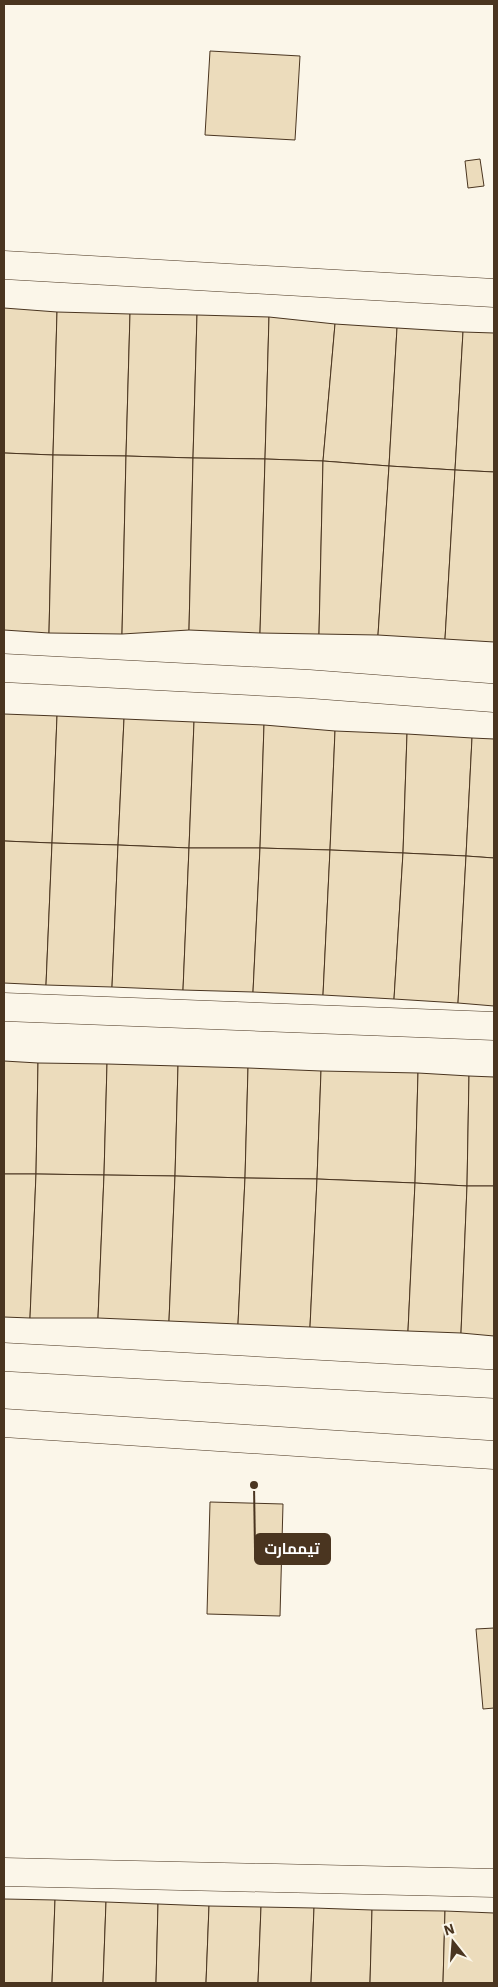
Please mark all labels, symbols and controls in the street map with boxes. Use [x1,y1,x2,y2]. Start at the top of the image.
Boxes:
callout: تیممارت [255,1534,330,1564]
text: تیممارت [264,1539,320,1558]
north arrow [428,1917,478,1967]
text: N [442,1919,457,1940]

